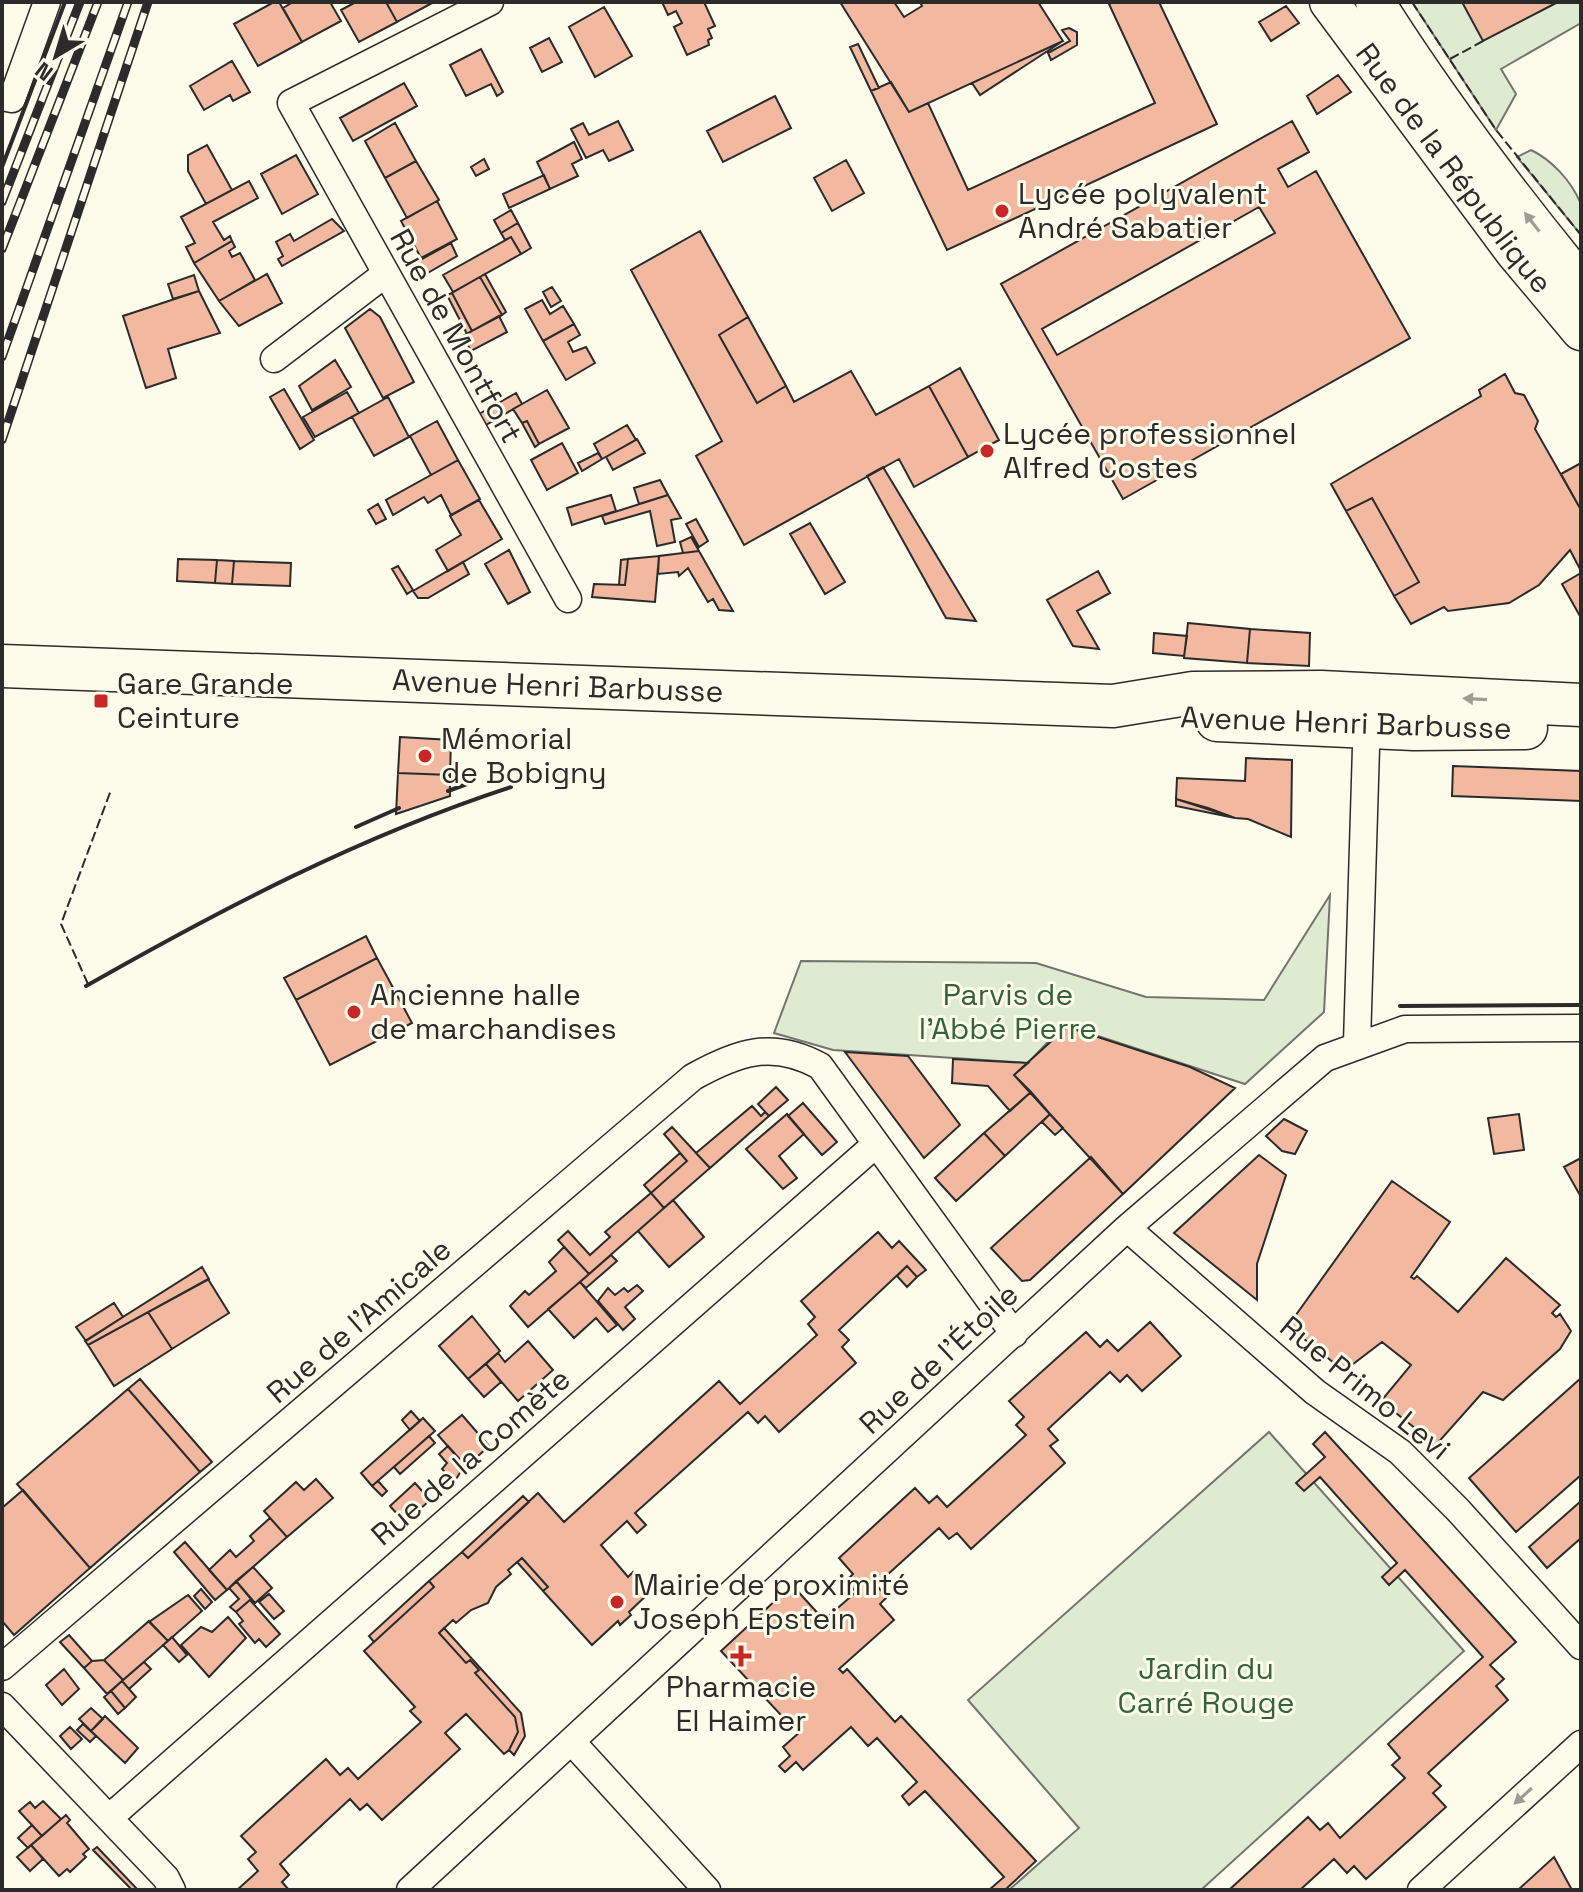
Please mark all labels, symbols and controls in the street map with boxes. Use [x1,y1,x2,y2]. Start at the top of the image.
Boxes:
north arrow [16,16,96,96]
street label: Rue de la République [1347,35,1561,301]
text: N [29,56,58,87]
place label: Lycée polyvalent André Sabatier [1018,174,1267,247]
marker: Lycée polyvalent André Sabatier [993,202,1011,220]
one-way arrow [1525,212,1541,232]
street label: Rue de Montfort [381,222,531,450]
place label: Lycée professionnel Alfred Costes [1003,414,1297,487]
marker: Lycée professionnel Alfred Costes [978,442,996,460]
street label: Avenue Henri Barbusse [391,660,724,711]
place label: Gare Grande Ceinture [117,664,294,737]
marker: Gare Grande Ceinture [92,692,110,710]
one-way arrow [1462,693,1487,706]
street label: Avenue Henri Barbusse [1180,697,1512,748]
place label: Mémorial de Bobigny [441,719,607,792]
marker: Mémorial de Bobigny [416,747,434,765]
place label: Ancienne halle de marchandises [370,975,617,1048]
park label: Parvis de l'Abbé Pierre [919,975,1097,1048]
marker: Ancienne halle de marchandises [345,1003,363,1021]
street label: Rue de l'Amicale [258,1230,459,1412]
street label: Rue de l'Étoile [851,1275,1026,1442]
street label: Rue Primo Levi [1272,1307,1459,1468]
street label: Rue de la Comète [363,1359,578,1554]
place label: Mairie de proximité Joseph Epstein [633,1565,909,1638]
marker: Mairie de proximité Joseph Epstein [608,1593,626,1611]
marker: Pharmacie El Haimer [732,1647,750,1665]
park label: Jardin du Carré Rouge [1118,1649,1294,1722]
place label: Pharmacie El Haimer [666,1667,816,1740]
one-way arrow [1514,1787,1533,1805]

